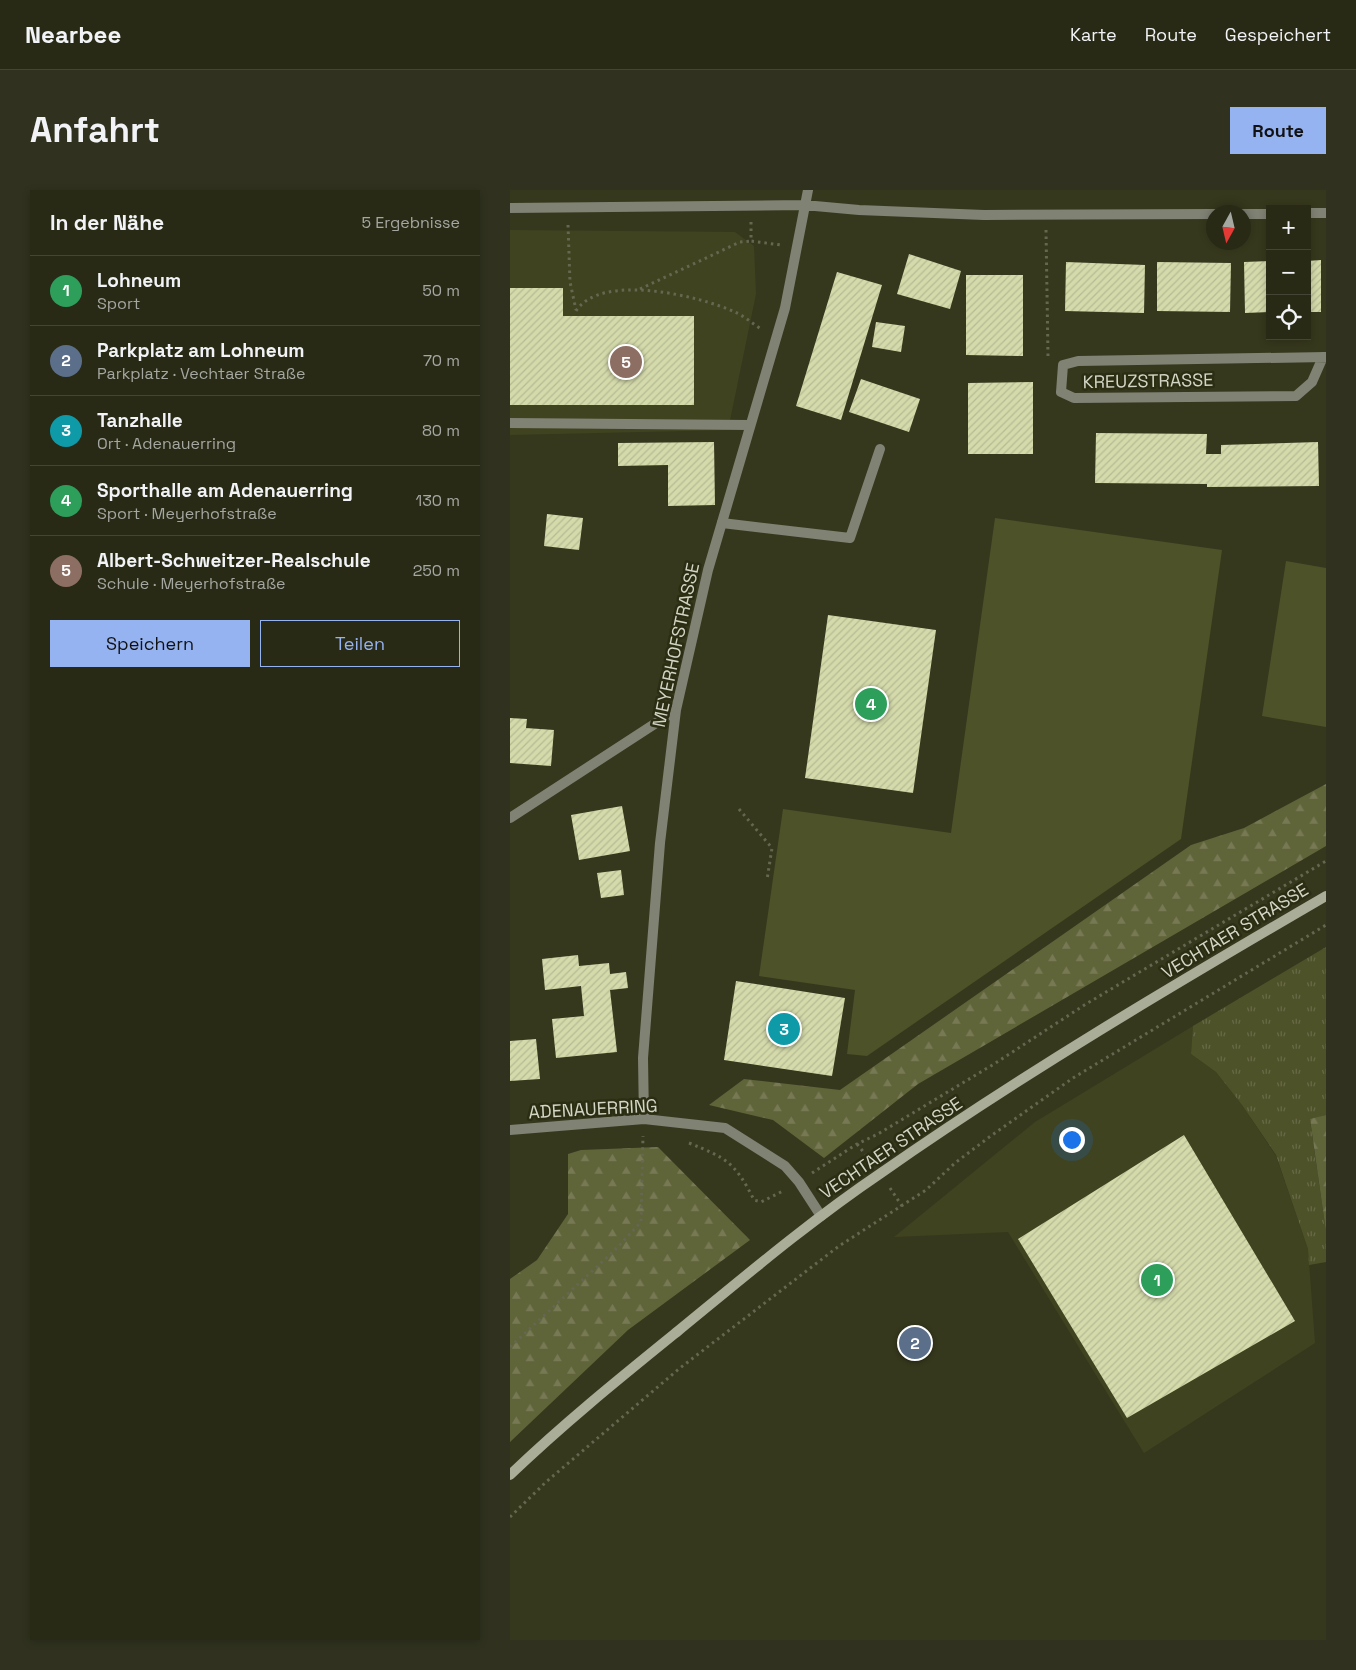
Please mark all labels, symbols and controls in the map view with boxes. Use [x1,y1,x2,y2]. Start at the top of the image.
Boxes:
text: Nearbee [25,19,121,50]
text: Karte [1070,23,1117,46]
text: Route [1145,23,1197,46]
text: Gespeichert [1225,23,1331,46]
button: Route [1230,107,1326,154]
text: Anfahrt [30,108,160,152]
north arrow [1206,205,1251,250]
map controls [1266,205,1311,340]
button: + [1266,205,1311,250]
text: In der Nähe [50,209,164,236]
text: 5 Ergebnisse [361,212,460,233]
button: − [1266,250,1311,295]
text: Lohneum [97,268,181,293]
text: 1 [62,280,70,301]
text: 50 m [422,280,460,301]
text: Sport [97,293,140,314]
button: locate [1266,295,1311,340]
text: Parkplatz am Lohneum [97,338,305,363]
pin: 5 [610,343,642,381]
text: 2 [61,350,71,371]
text: 70 m [423,350,460,371]
text: Parkplatz · Vechtaer Straße [97,363,305,384]
street label: KREUZSTRASSE [1082,368,1214,393]
text: Tanzhalle [97,408,183,433]
text: 3 [61,420,71,441]
text: 80 m [422,420,460,441]
text: Ort · Adenauerring [97,433,236,454]
text: Sporthalle am Adenauerring [97,478,353,503]
text: 4 [61,490,71,511]
text: 130 m [416,490,460,511]
text: Sport · Meyerhofstraße [97,503,277,524]
text: Albert-Schweitzer-Realschule [97,548,371,573]
text: 5 [61,560,71,581]
text: 250 m [413,560,460,581]
street label: MEYERHOFSTRASSE [647,560,704,729]
text: Schule · Meyerhofstraße [97,573,286,594]
button: Speichern [50,620,250,667]
button: Teilen [260,620,460,667]
pin: 4 [855,685,887,723]
street label: VECHTAER STRASSE [1157,878,1312,983]
pin: 3 [768,1010,800,1048]
street label: VECHTAER STRASSE [815,1091,966,1204]
street label: ADENAUERRING [528,1094,658,1123]
your location [1059,1127,1085,1153]
pin: 1 [1141,1261,1173,1299]
pin: 2 [899,1324,931,1362]

